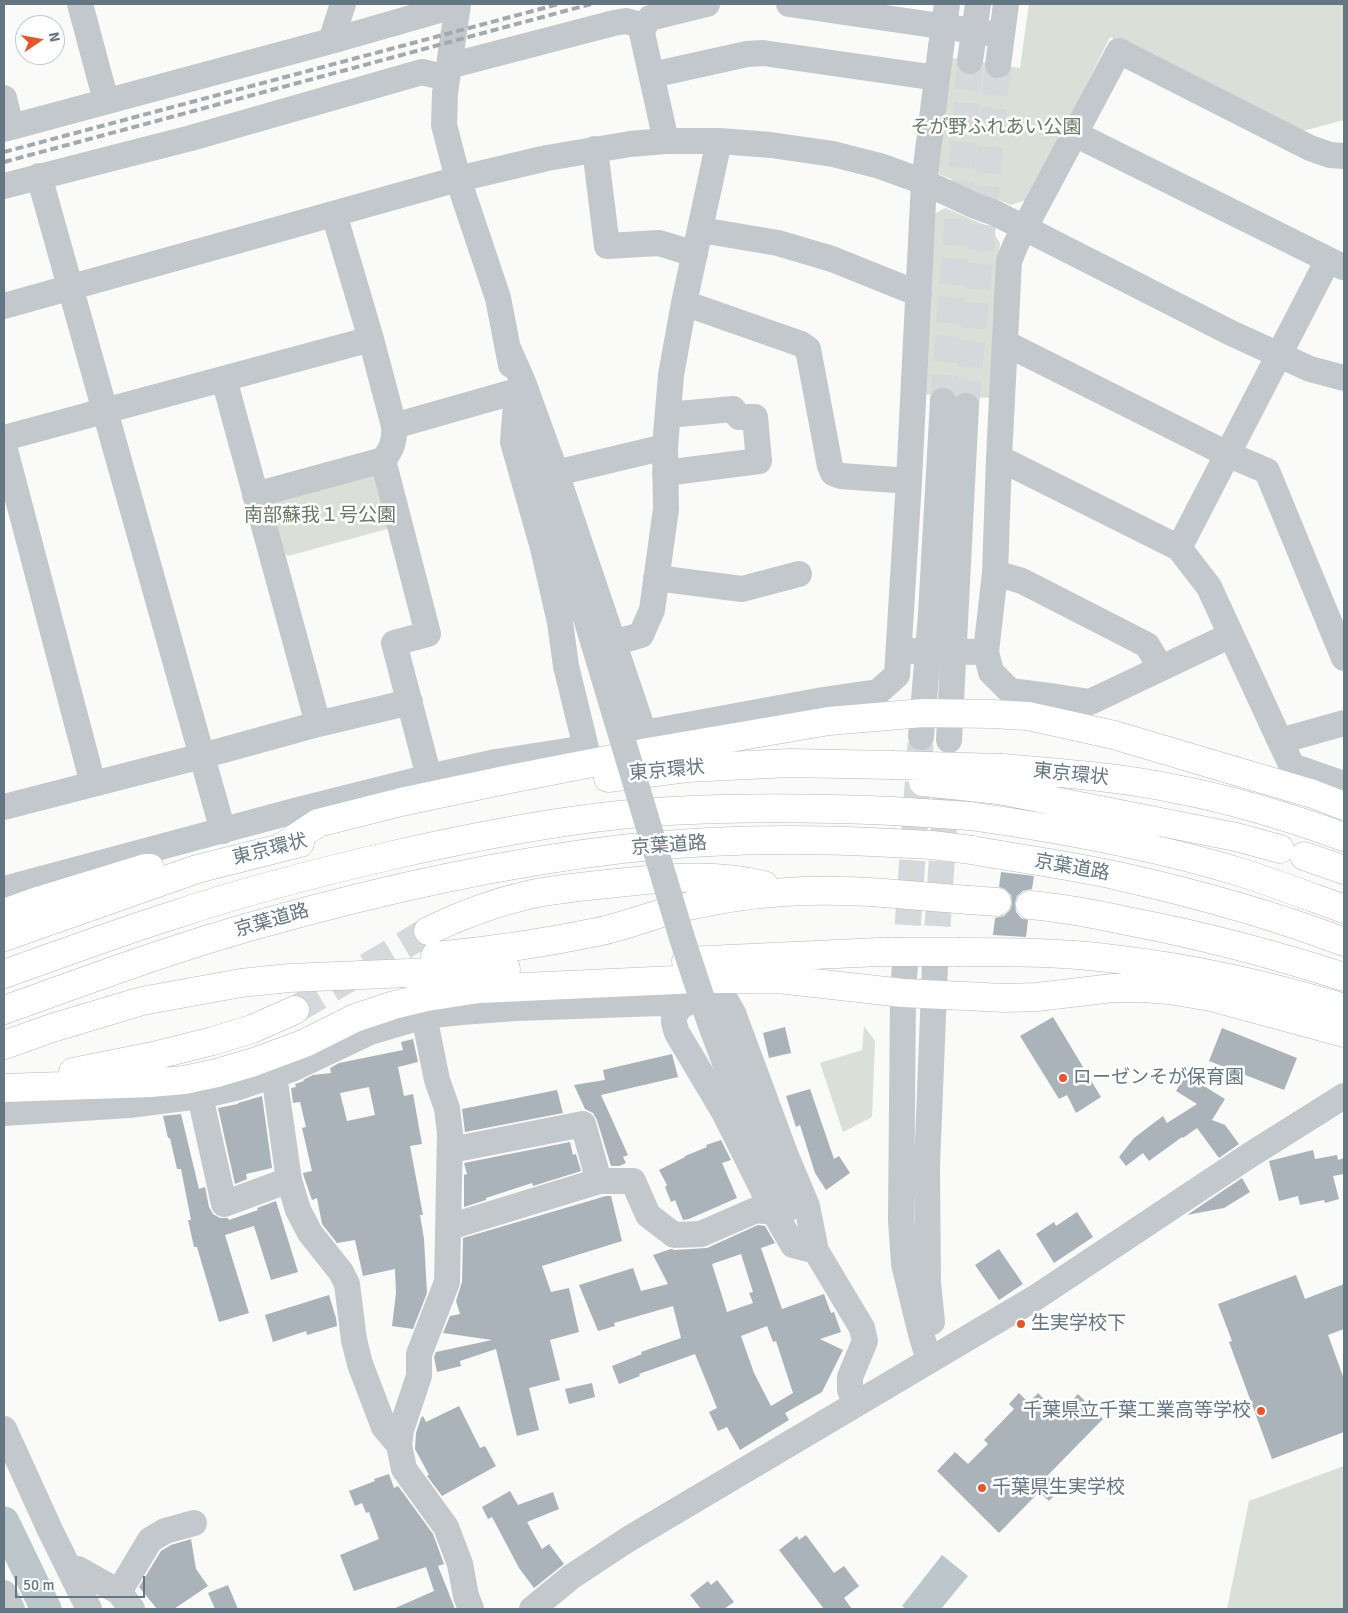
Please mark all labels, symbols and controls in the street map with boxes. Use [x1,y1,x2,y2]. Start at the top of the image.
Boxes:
north arrow [15,15,65,65]
text: N [45,30,64,44]
park label: そが野ふれあい公園 [911,117,1081,139]
park label: 南部蘇我１号公園 [244,505,396,527]
street label: 東京環状 [628,756,706,786]
street label: 東京環状 [1032,760,1110,790]
street label: 東京環状 [230,830,310,870]
street label: 京葉道路 [630,832,708,860]
street label: 京葉道路 [1033,850,1111,886]
street label: 京葉道路 [232,900,312,942]
place label: ローゼンそが保育園 [1073,1067,1244,1089]
marker: ローゼンそが保育園 [1057,1072,1069,1084]
place label: 生実学校下 [1031,1313,1126,1335]
marker: 生実学校下 [1015,1318,1027,1330]
place label: 千葉県立千葉工業高等学校 [1023,1400,1251,1422]
marker: 千葉県立千葉工業高等学校 [1255,1405,1267,1417]
place label: 千葉県生実学校 [992,1477,1125,1499]
marker: 千葉県生実学校 [976,1482,988,1494]
scale bar [18,1566,148,1598]
text: 50 m [23,1576,54,1594]

